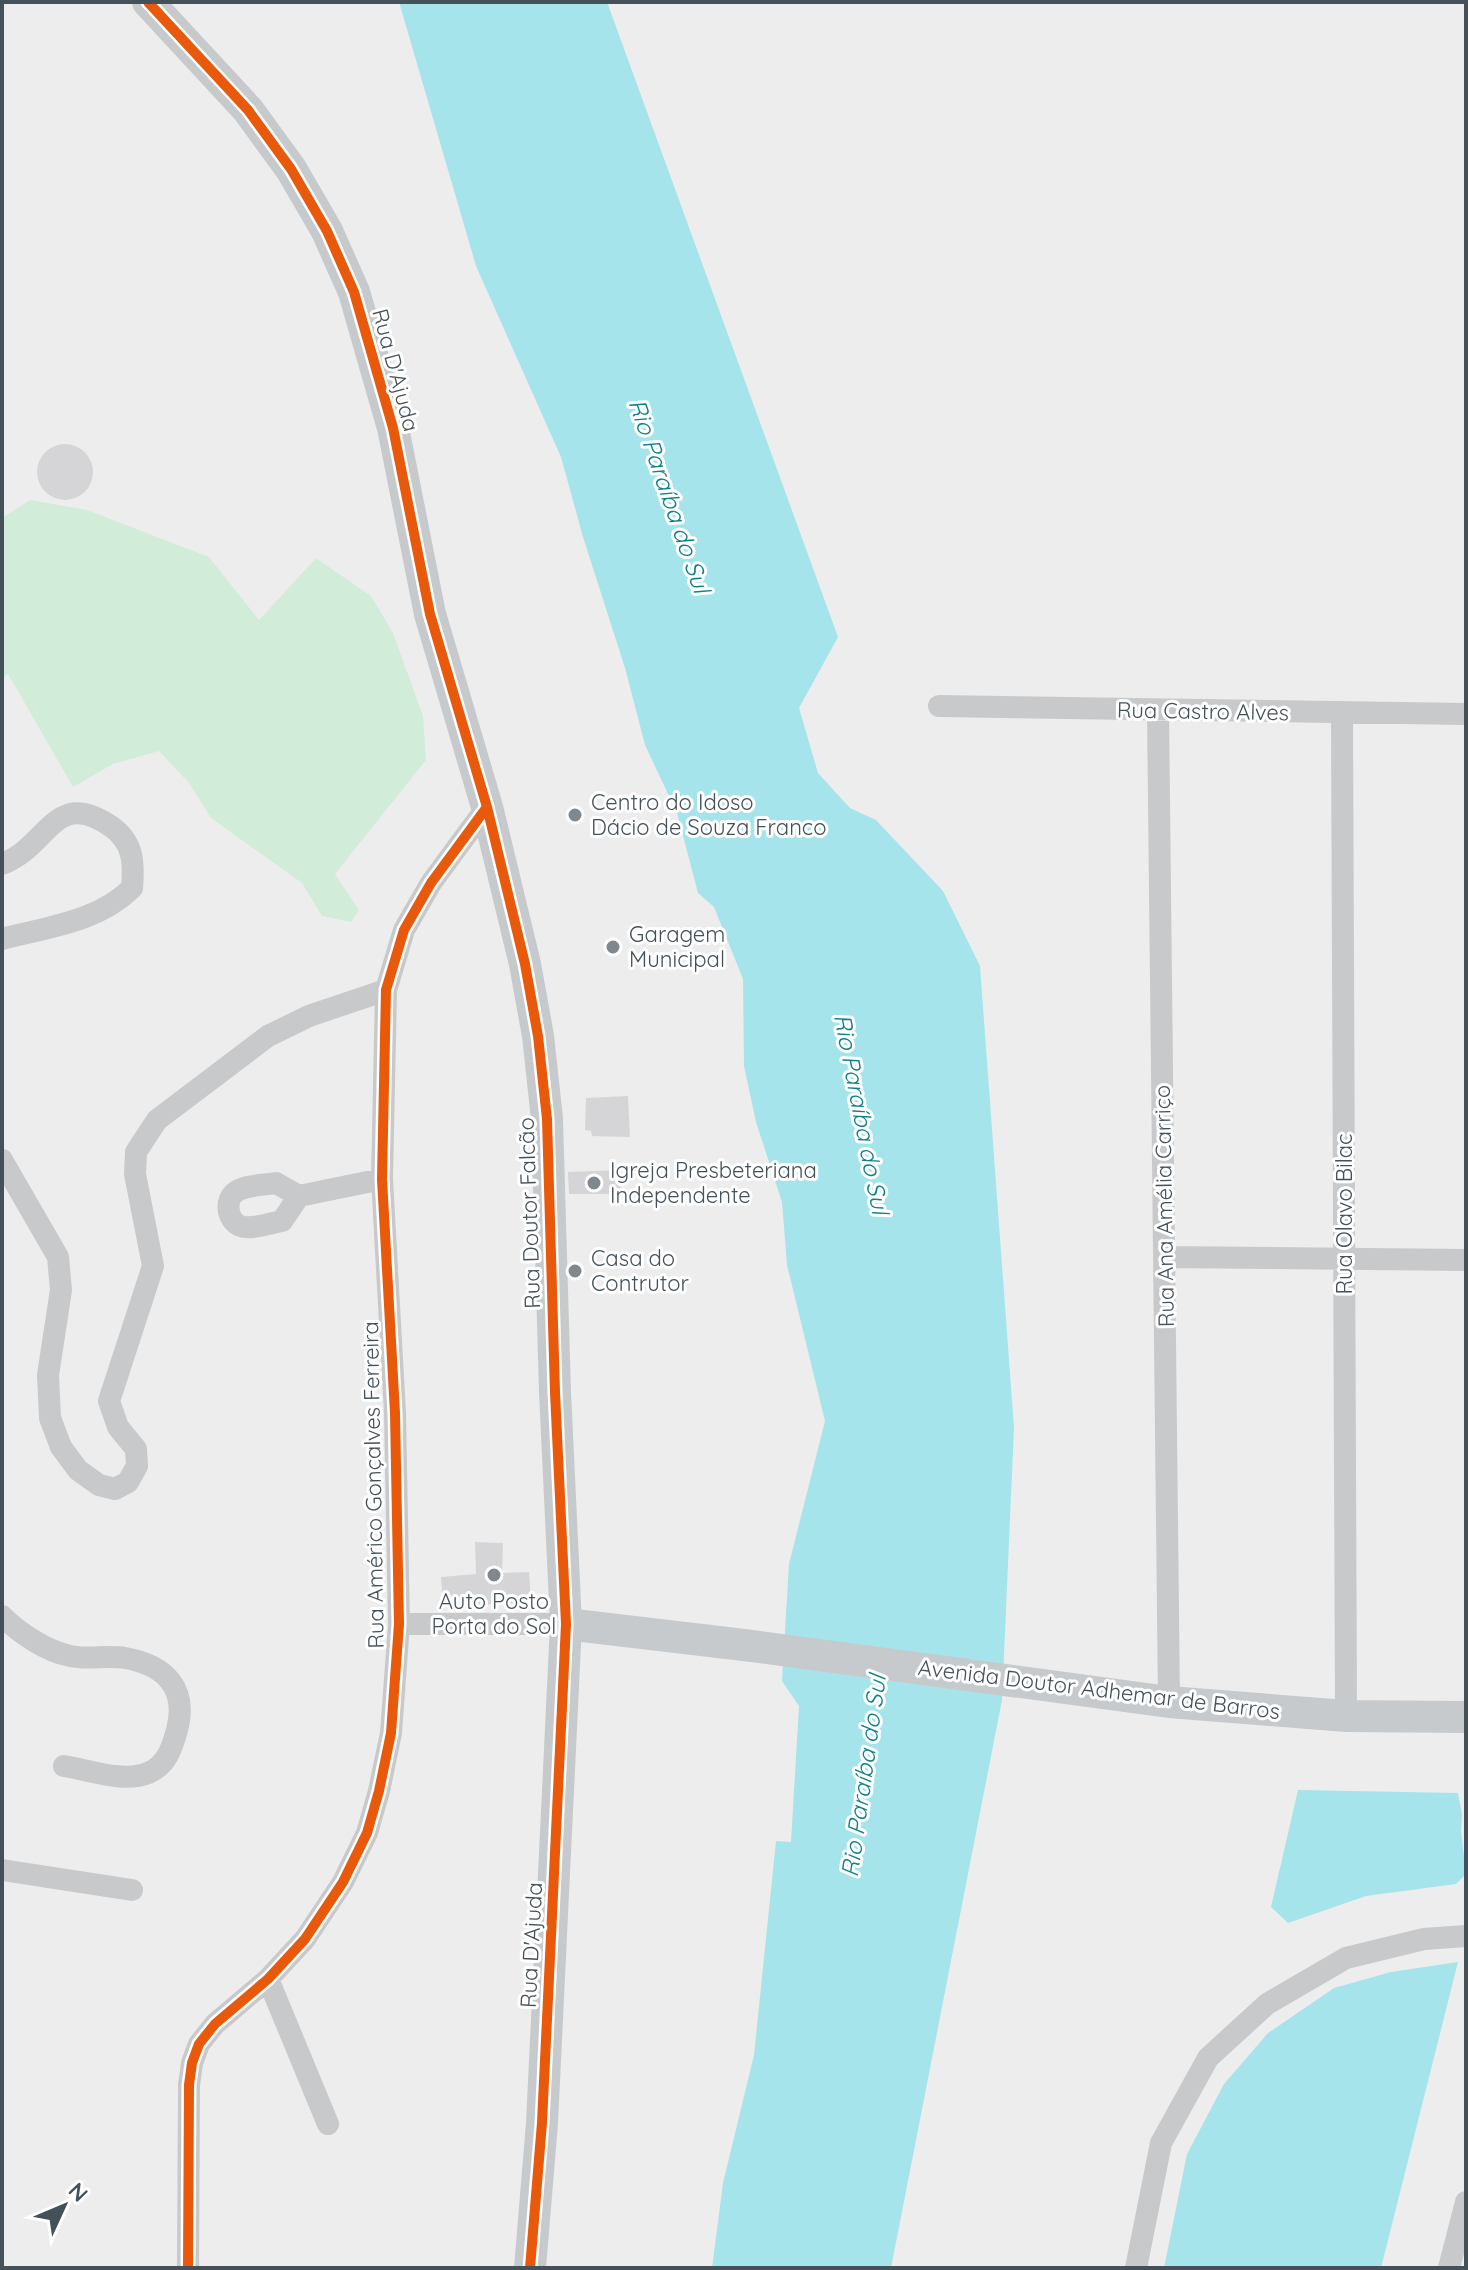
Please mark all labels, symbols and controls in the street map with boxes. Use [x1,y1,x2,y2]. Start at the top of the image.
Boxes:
street label: Rua D'Ajuda [366,306,426,434]
water label: Rio Paraíba do Sul [623,395,718,599]
street label: Rua Castro Alves [1117,695,1289,727]
place label: Centro do Idoso Dácio de Souza Franco [591,788,827,841]
marker: Centro do Idoso Dácio de Souza Franco [566,806,584,824]
place label: Garagem Municipal [629,920,725,973]
marker: Garagem Municipal [604,938,622,956]
water label: Rio Paraíba do Sul [828,1011,897,1219]
street label: Rua Ana Amélia Carriço [1148,1085,1180,1327]
street label: Rua Doutor Falcão [512,1117,546,1309]
street label: Rua Olavo Bilac [1330,1134,1358,1295]
place label: Igreja Presbeteriana Independente [610,1156,817,1209]
marker: Igreja Presbeteriana Independente [585,1174,603,1192]
place label: Casa do Contrutor [591,1244,689,1297]
marker: Casa do Contrutor [566,1262,584,1280]
street label: Rua Américo Gonçalves Ferreira [356,1321,390,1649]
marker: Auto Posto Porta do Sol [485,1566,503,1584]
place label: Auto Posto Porta do Sol [432,1587,556,1640]
street label: Avenida Doutor Adhemar de Barros [916,1653,1282,1725]
water label: Rio Paraíba do Sul [834,1671,892,1879]
street label: Rua D'Ajuda [514,1881,548,2009]
north arrow [24,2166,104,2246]
text: N [63,2177,94,2208]

